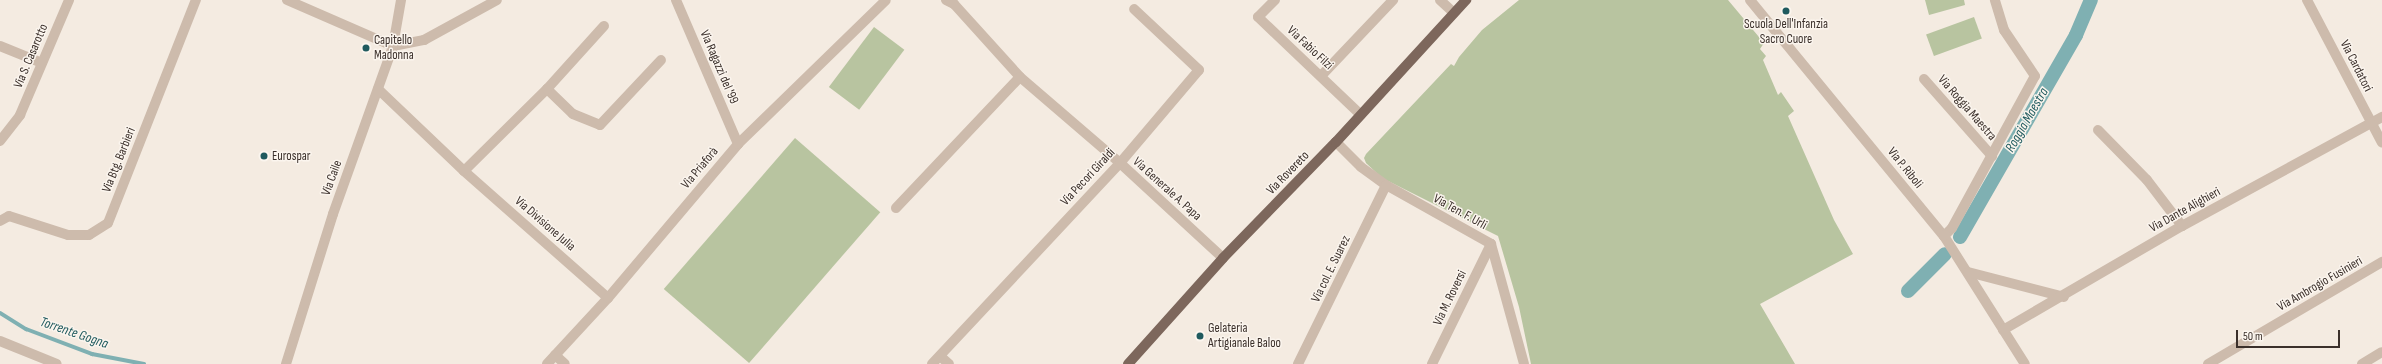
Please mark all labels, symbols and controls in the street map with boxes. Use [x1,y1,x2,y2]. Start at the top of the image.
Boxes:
marker: Scuola Dell'Infanzia Sacro Cuore [1781,6,1791,16]
place label: Scuola Dell'Infanzia Sacro Cuore [1744,17,1828,48]
street label: Via S. Casarotto [10,22,52,90]
street label: Via Fabio Filzi [1284,23,1336,73]
street label: Via Ragazzi del '99 [696,28,742,106]
place label: Capitello Madonna [374,33,414,64]
street label: Via Cardatori [2336,38,2376,94]
marker: Capitello Madonna [361,43,371,53]
street label: Via Roggia Maestra [1934,72,2000,144]
water label: Roggia Maestra [2002,85,2052,155]
street label: Via Btg. Barbieri [99,125,139,195]
street label: Via Priaforà [678,144,722,192]
street label: Via P. Riboli [1884,144,1926,192]
street label: Via Pecori Giraldi [1058,145,1118,209]
place label: Eurospar [272,148,310,164]
street label: Via Rovereto [1263,148,1313,198]
marker: Eurospar [259,151,269,161]
street label: Via Generale A. Papa [1129,154,1205,224]
street label: Via Caile [318,158,346,198]
street label: Via Dante Alighieri [2147,184,2223,236]
street label: Via Ten. F. Urli [1430,191,1490,233]
street label: Via Divisione Julia [512,193,578,255]
street label: Via col. E. Suarez [1308,233,1354,305]
street label: Via Ambrogio Fusinieri [2275,253,2365,315]
street label: Via M. Roversi [1430,268,1470,328]
water label: Torrente Gogna [38,314,110,352]
place label: Gelateria Artigianale Baloo [1208,321,1281,352]
scale bar [2238,322,2342,348]
text: 50 m [2243,329,2263,344]
marker: Gelateria Artigianale Baloo [1195,331,1205,341]

